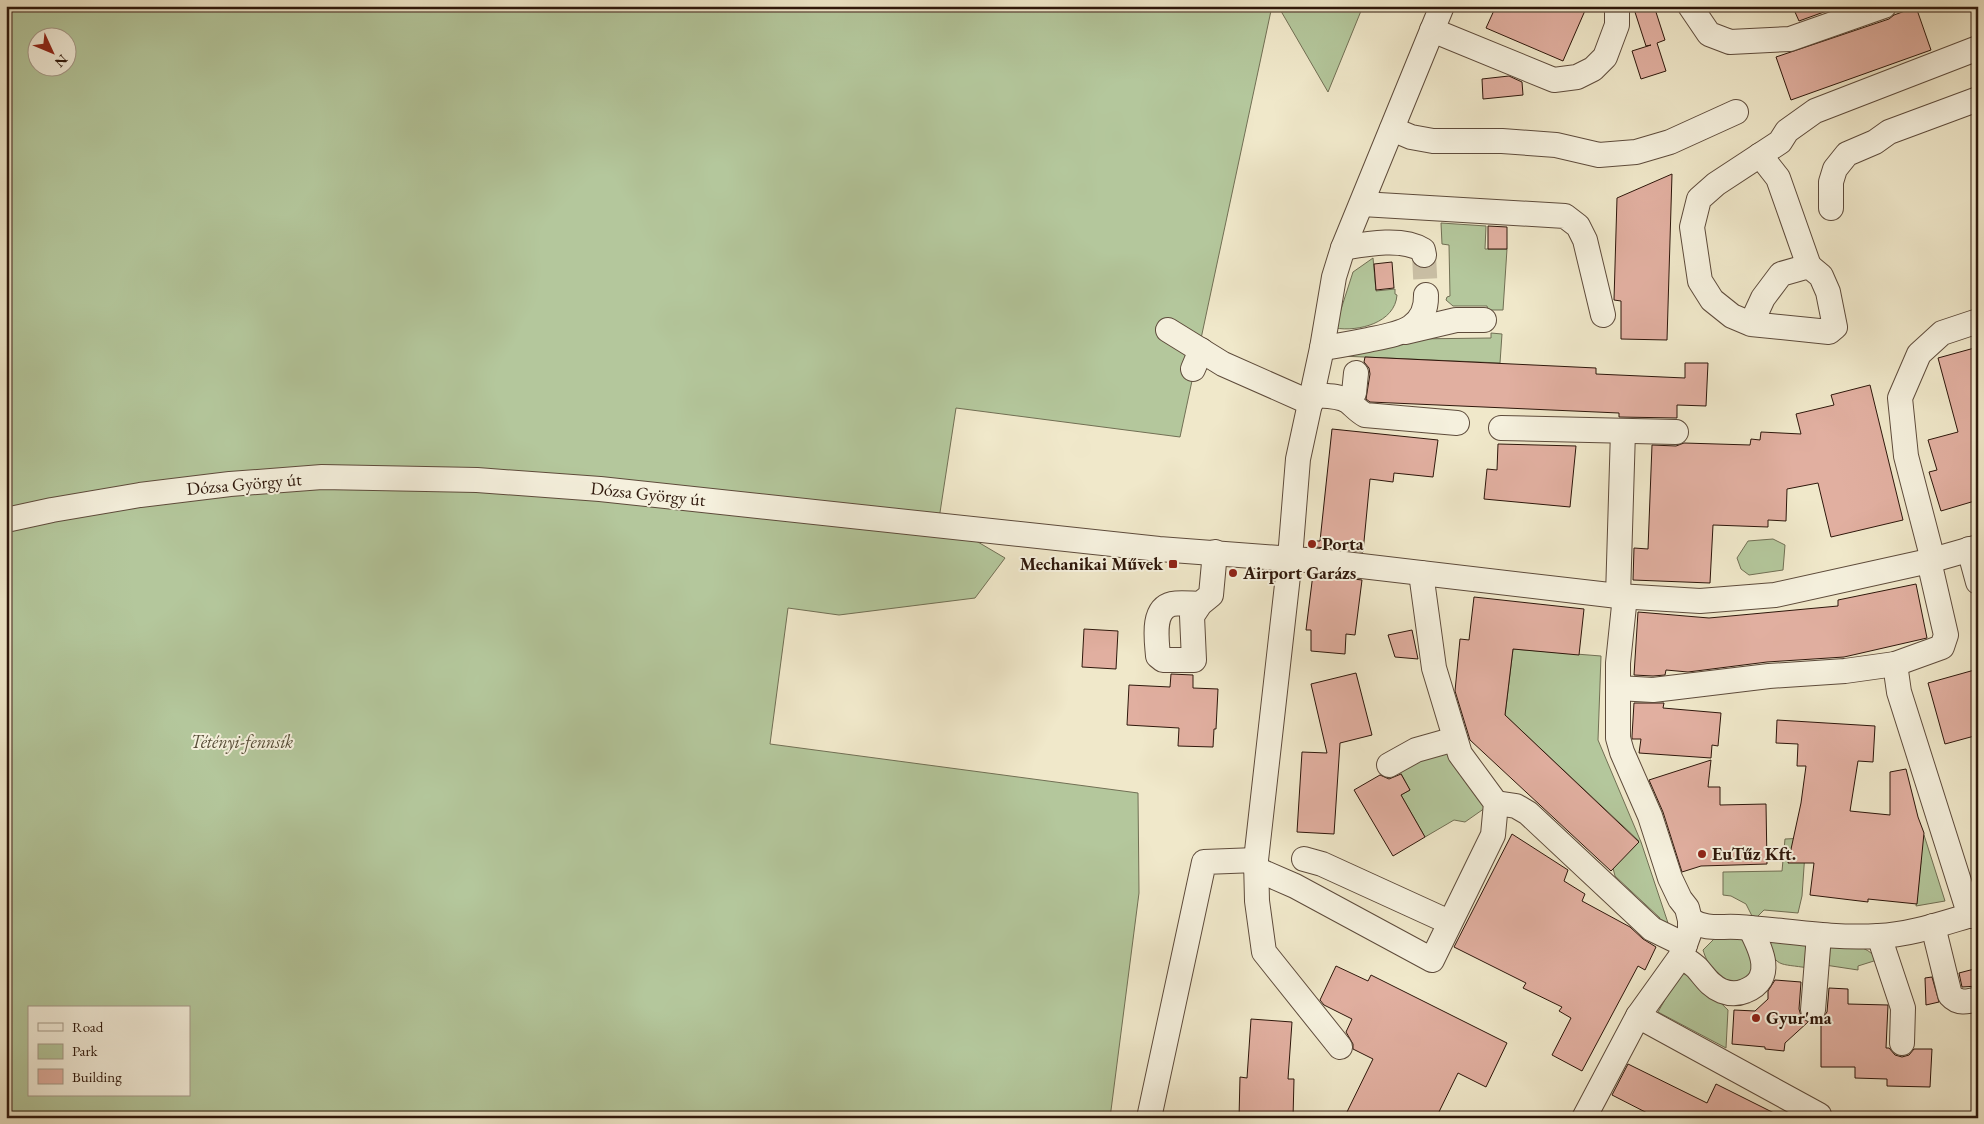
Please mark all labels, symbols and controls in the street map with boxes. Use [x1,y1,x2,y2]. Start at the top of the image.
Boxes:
north arrow [28,28,78,78]
text: N [50,51,72,72]
street label: Dózsa György út [185,467,303,500]
street label: Dózsa György út [589,476,707,511]
place label: Porta [1322,532,1364,555]
marker: Porta [1306,538,1318,550]
place label: Mechanikai Művek [1020,552,1164,575]
marker: Mechanikai Művek [1167,558,1179,570]
place label: Airport Garázs [1242,561,1356,584]
marker: Airport Garázs [1227,567,1239,579]
park label: Tétényi-fennsík [191,730,293,754]
place label: EuTűz Kft. [1712,842,1796,865]
marker: EuTűz Kft. [1696,848,1708,860]
legend [28,1006,190,1096]
place label: Gyur'ma [1766,1006,1832,1029]
marker: Gyur'ma [1750,1012,1762,1024]
text: Road [72,1017,104,1036]
text: Park [72,1041,99,1060]
text: Building [72,1067,122,1086]

